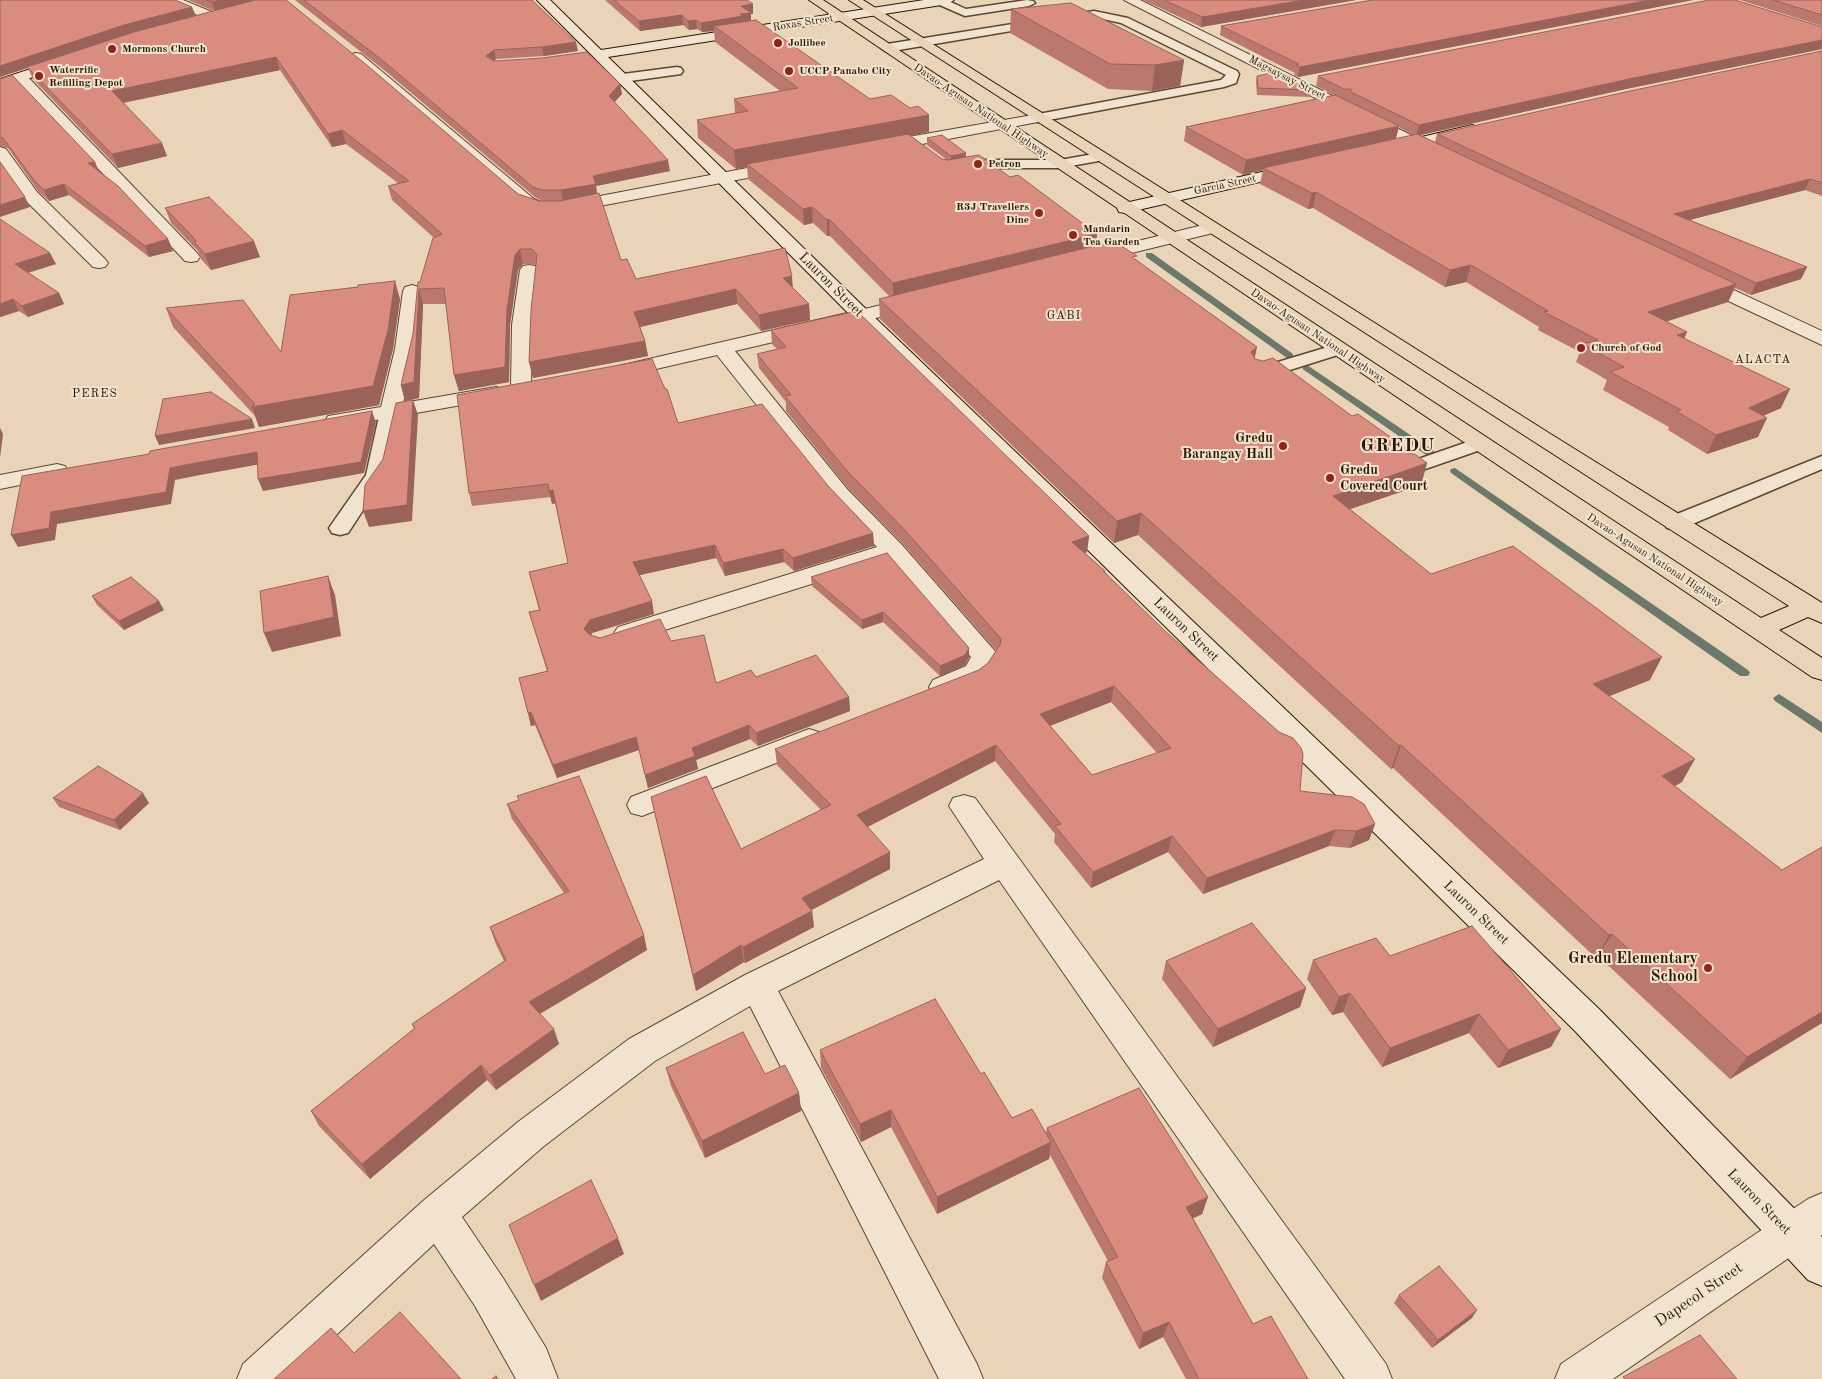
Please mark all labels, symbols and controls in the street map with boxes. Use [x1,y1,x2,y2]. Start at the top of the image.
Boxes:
street label: Roxas Street [772,12,834,34]
place label: Jollibee [788,36,826,50]
marker: Jollibee [772,37,784,49]
place label: Mormons Church [122,42,206,56]
marker: Mormons Church [106,43,118,55]
street label: Magsaysay Street [1246,53,1328,103]
street label: Davao-Agusan National Highway [911,61,1051,161]
place label: Waterrific Refilling Depot [49,63,123,89]
place label: UCCP Panabo City [799,64,892,78]
marker: UCCP Panabo City [783,65,795,77]
marker: Waterrific Refilling Depot [33,70,45,82]
place label: Petron [988,157,1021,171]
marker: Petron [972,158,984,170]
street label: Garcia Street [1193,172,1257,198]
place label: R3J Travellers Dine [956,200,1029,226]
marker: R3J Travellers Dine [1033,207,1045,219]
place label: Mandarin Tea Garden [1083,222,1140,248]
marker: Mandarin Tea Garden [1067,229,1079,241]
street label: Lauron Street [795,249,867,321]
street label: Davao-Agusan National Highway [1248,286,1388,386]
district label: GABI [1046,309,1082,323]
place label: Church of God [1591,341,1661,355]
marker: Church of God [1575,342,1587,354]
district label: ALACTA [1734,353,1792,367]
district label: PERES [71,387,119,401]
place label: Gredu Barangay Hall [1182,430,1273,462]
district label: GREDU [1360,435,1436,457]
marker: Gredu Barangay Hall [1277,440,1289,452]
place label: Gredu Covered Court [1340,462,1428,494]
marker: Gredu Covered Court [1324,472,1336,484]
street label: Davao-Agusan National Highway [1584,511,1726,609]
street label: Lauron Street [1150,594,1222,666]
street label: Lauron Street [1440,877,1512,949]
place label: Gredu Elementary School [1568,949,1698,987]
marker: Gredu Elementary School [1702,962,1714,974]
street label: Lauron Street [1723,1166,1795,1238]
street label: Dapecol Street [1651,1258,1747,1332]

